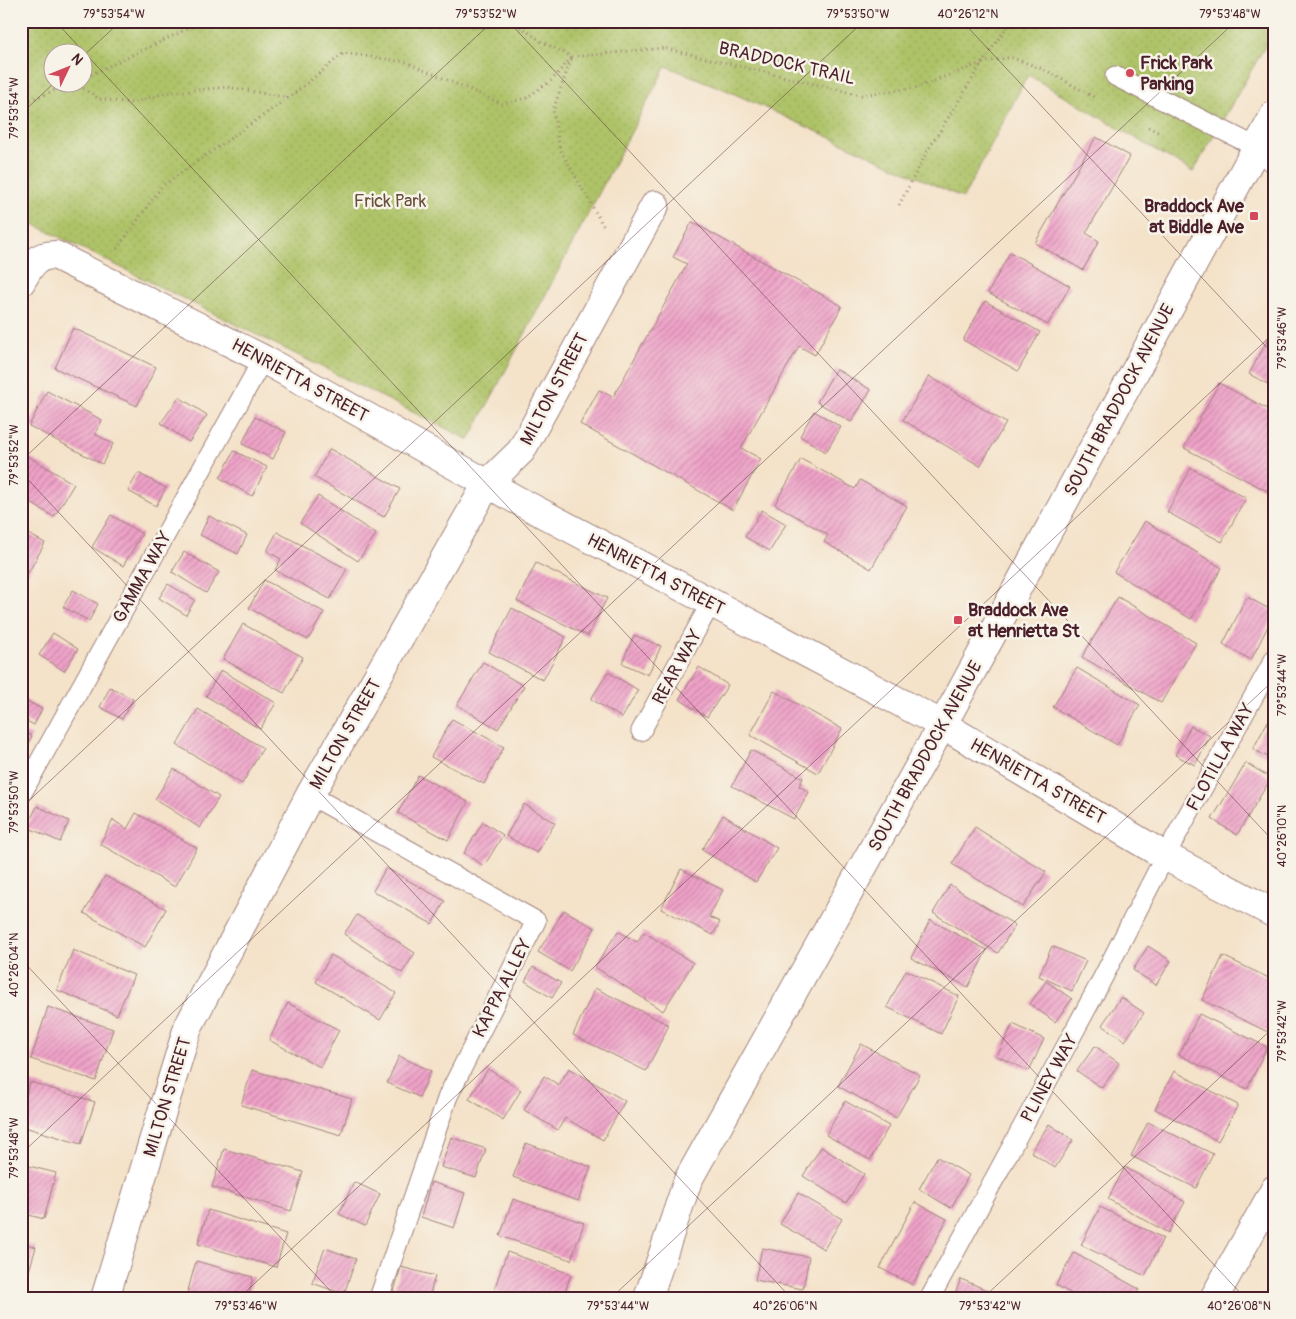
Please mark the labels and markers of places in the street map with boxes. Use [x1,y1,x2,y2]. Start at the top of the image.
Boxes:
place label: Frick Park Parking [1140,52,1213,96]
marker: Frick Park Parking [1124,67,1136,79]
place label: Braddock Ave at Biddle Ave [1144,195,1245,239]
marker: Braddock Ave at Biddle Ave [1248,210,1260,222]
place label: Braddock Ave at Henrietta St [968,599,1080,643]
marker: Braddock Ave at Henrietta St [952,614,964,626]

